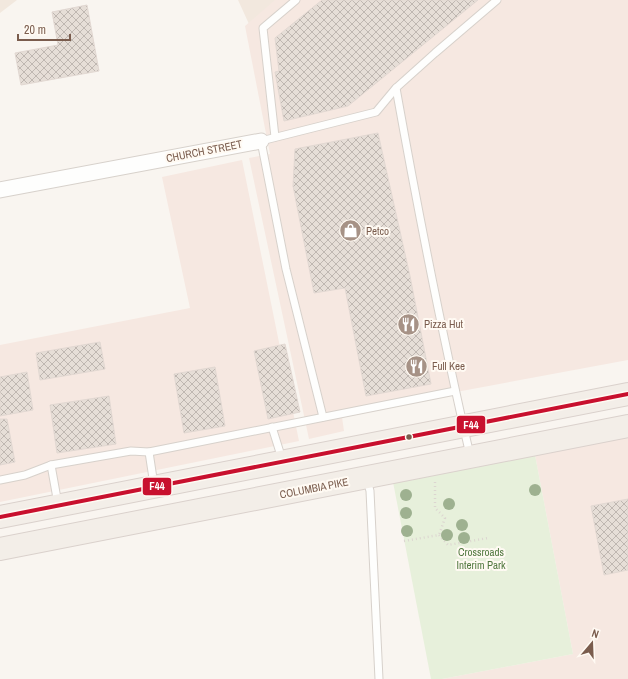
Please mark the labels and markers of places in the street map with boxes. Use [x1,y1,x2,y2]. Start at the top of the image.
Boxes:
shop icon: Petco [338,218,364,244]
place label: Petco [366,224,389,238]
restaurant icon: Pizza Hut [395,311,421,337]
place label: Pizza Hut [424,317,464,331]
restaurant icon: Full Kee [404,353,430,379]
place label: Full Kee [432,359,465,373]
unlabelled marker [404,432,414,442]

